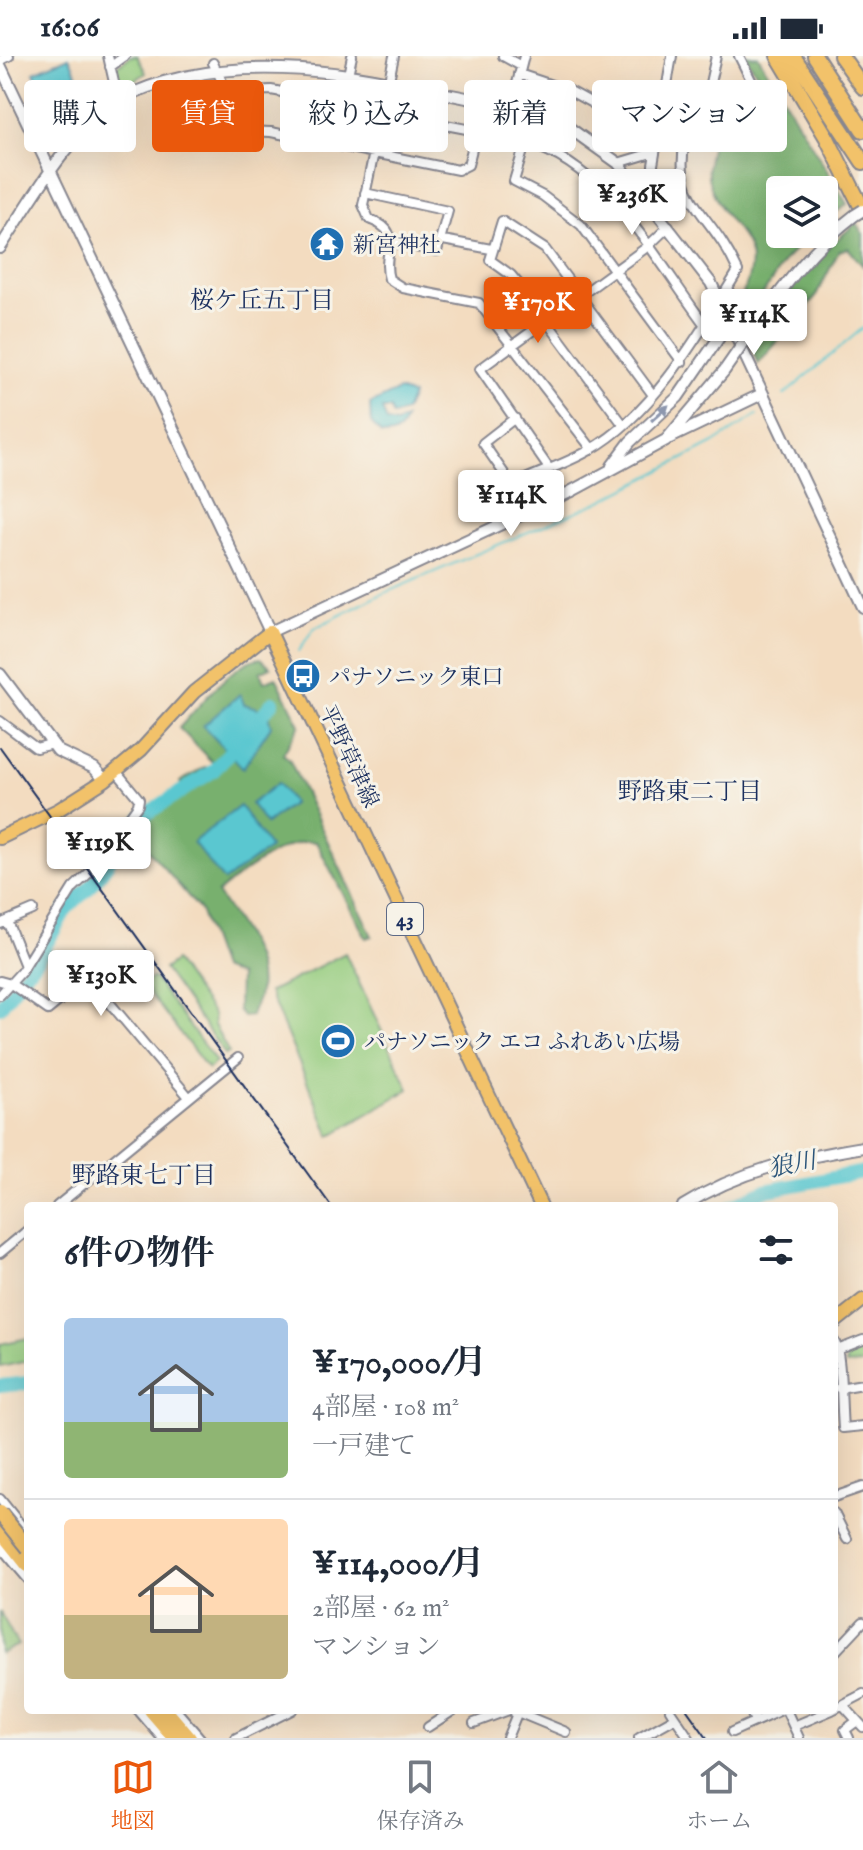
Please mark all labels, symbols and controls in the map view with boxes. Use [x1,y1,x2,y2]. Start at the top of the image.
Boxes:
text: 16:06 [40,9,99,47]
chip: 購入 [24,80,136,152]
chip: 賃貸 [152,80,264,152]
chip: 絞り込み [280,80,448,152]
chip: 新着 [464,80,576,152]
chip: マンション [592,80,787,152]
pin: ¥236K [576,169,688,237]
map controls [766,176,838,248]
button: layers [766,176,838,248]
text: ¥236K [597,178,667,211]
temple icon: 新宮神社 [308,225,346,263]
place label: 新宮神社 [353,232,441,260]
pin: ¥170K [482,277,594,345]
district label: 桜ケ丘五丁目 [190,286,334,317]
text: ¥170K [502,286,574,319]
pin: ¥114K [698,289,810,357]
text: ¥114K [719,298,789,331]
one-way arrow [651,405,670,423]
pin: ¥114K [455,470,567,538]
text: ¥114K [476,479,546,512]
bus stop icon: パナソニック東口 [284,657,322,695]
place label: パナソニック東口 [329,664,503,692]
street label: 平野草津線 [312,701,384,813]
district label: 野路東二丁目 [618,777,762,808]
pin: ¥119K [43,817,155,885]
text: ¥119K [65,826,133,859]
road number: 43 [387,903,423,935]
pin: ¥130K [45,950,157,1018]
text: ¥130K [66,959,136,992]
sports icon: パナソニック エコ ふれあい広場 [319,1022,357,1060]
place label: パナソニック エコ ふれあい広場 [364,1029,680,1057]
water label: 狼川 [766,1145,822,1185]
district label: 野路東七丁目 [72,1161,216,1192]
icon: filters [754,1228,798,1272]
text: 6件の物件 [64,1233,214,1276]
text: ¥170,000/月 [312,1342,487,1385]
icon: home [128,1350,224,1446]
text: 4部屋 · 108 m² [312,1391,459,1424]
text: 一戸建て [312,1430,416,1463]
text: ¥114,000/月 [312,1543,484,1586]
icon: home [128,1551,224,1647]
text: 2部屋 · 62 m² [312,1592,449,1625]
text: マンション [312,1631,441,1664]
tab: 地図 [111,1755,155,1836]
tab: 保存済み [376,1755,464,1836]
tab: ホーム [686,1755,752,1836]

